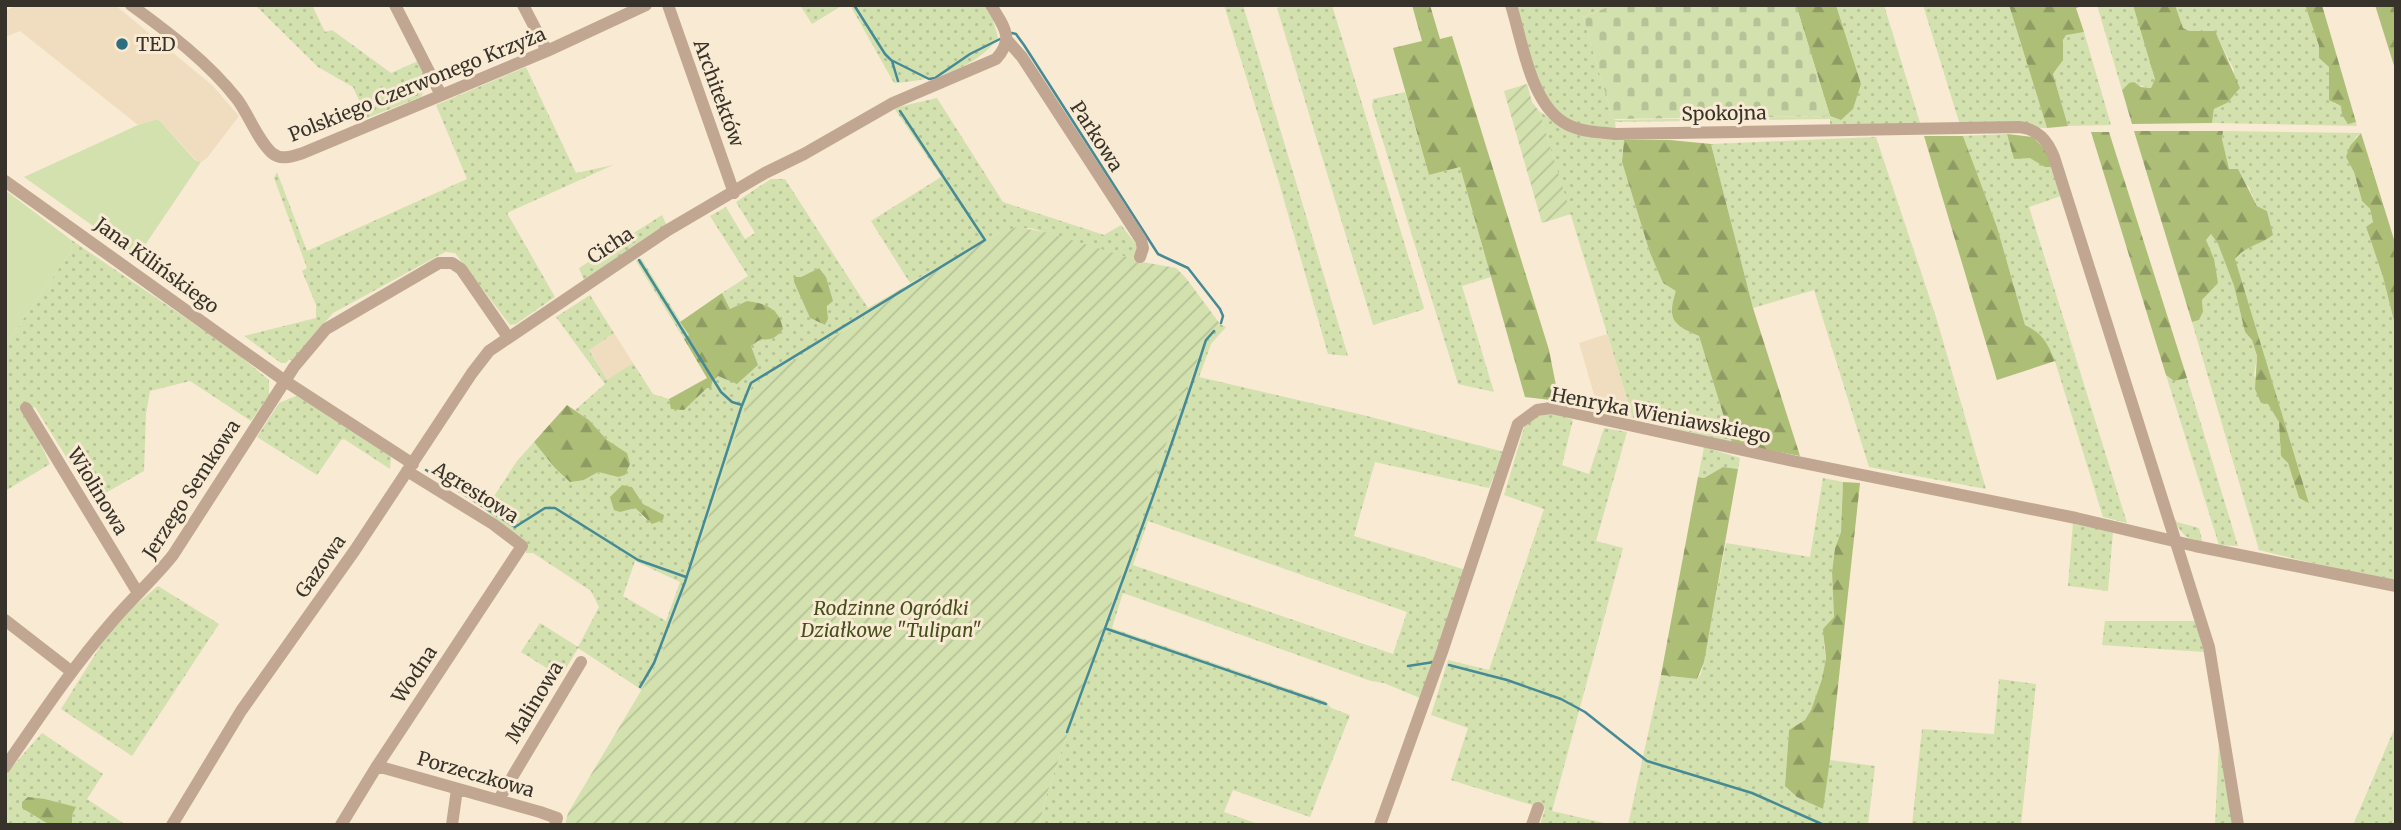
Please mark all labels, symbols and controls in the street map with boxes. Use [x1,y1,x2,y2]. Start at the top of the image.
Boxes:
street label: Polskiego Czerwonego Krzyża [285,21,549,147]
place label: TED [136,32,176,56]
street label: Architektów [688,35,750,151]
marker: TED [114,36,130,52]
street label: Parkowa [1065,96,1129,176]
street label: Spokojna [1681,100,1767,126]
street label: Jana Kilińskiego [89,211,224,318]
street label: Cicha [582,221,638,269]
street label: Henryka Wieniawskiego [1549,382,1773,448]
street label: Jerzego Semkowa [136,415,245,564]
street label: Wiolinowa [62,442,133,539]
street label: Agrestowa [428,456,523,528]
street label: Gazowa [290,530,350,602]
park label: Rodzinne Ogródki Działkowe "Tulipan" [800,596,982,642]
street label: Wodna [386,641,442,708]
street label: Malinowa [500,657,568,747]
street label: Porzeczkowa [415,746,537,802]

